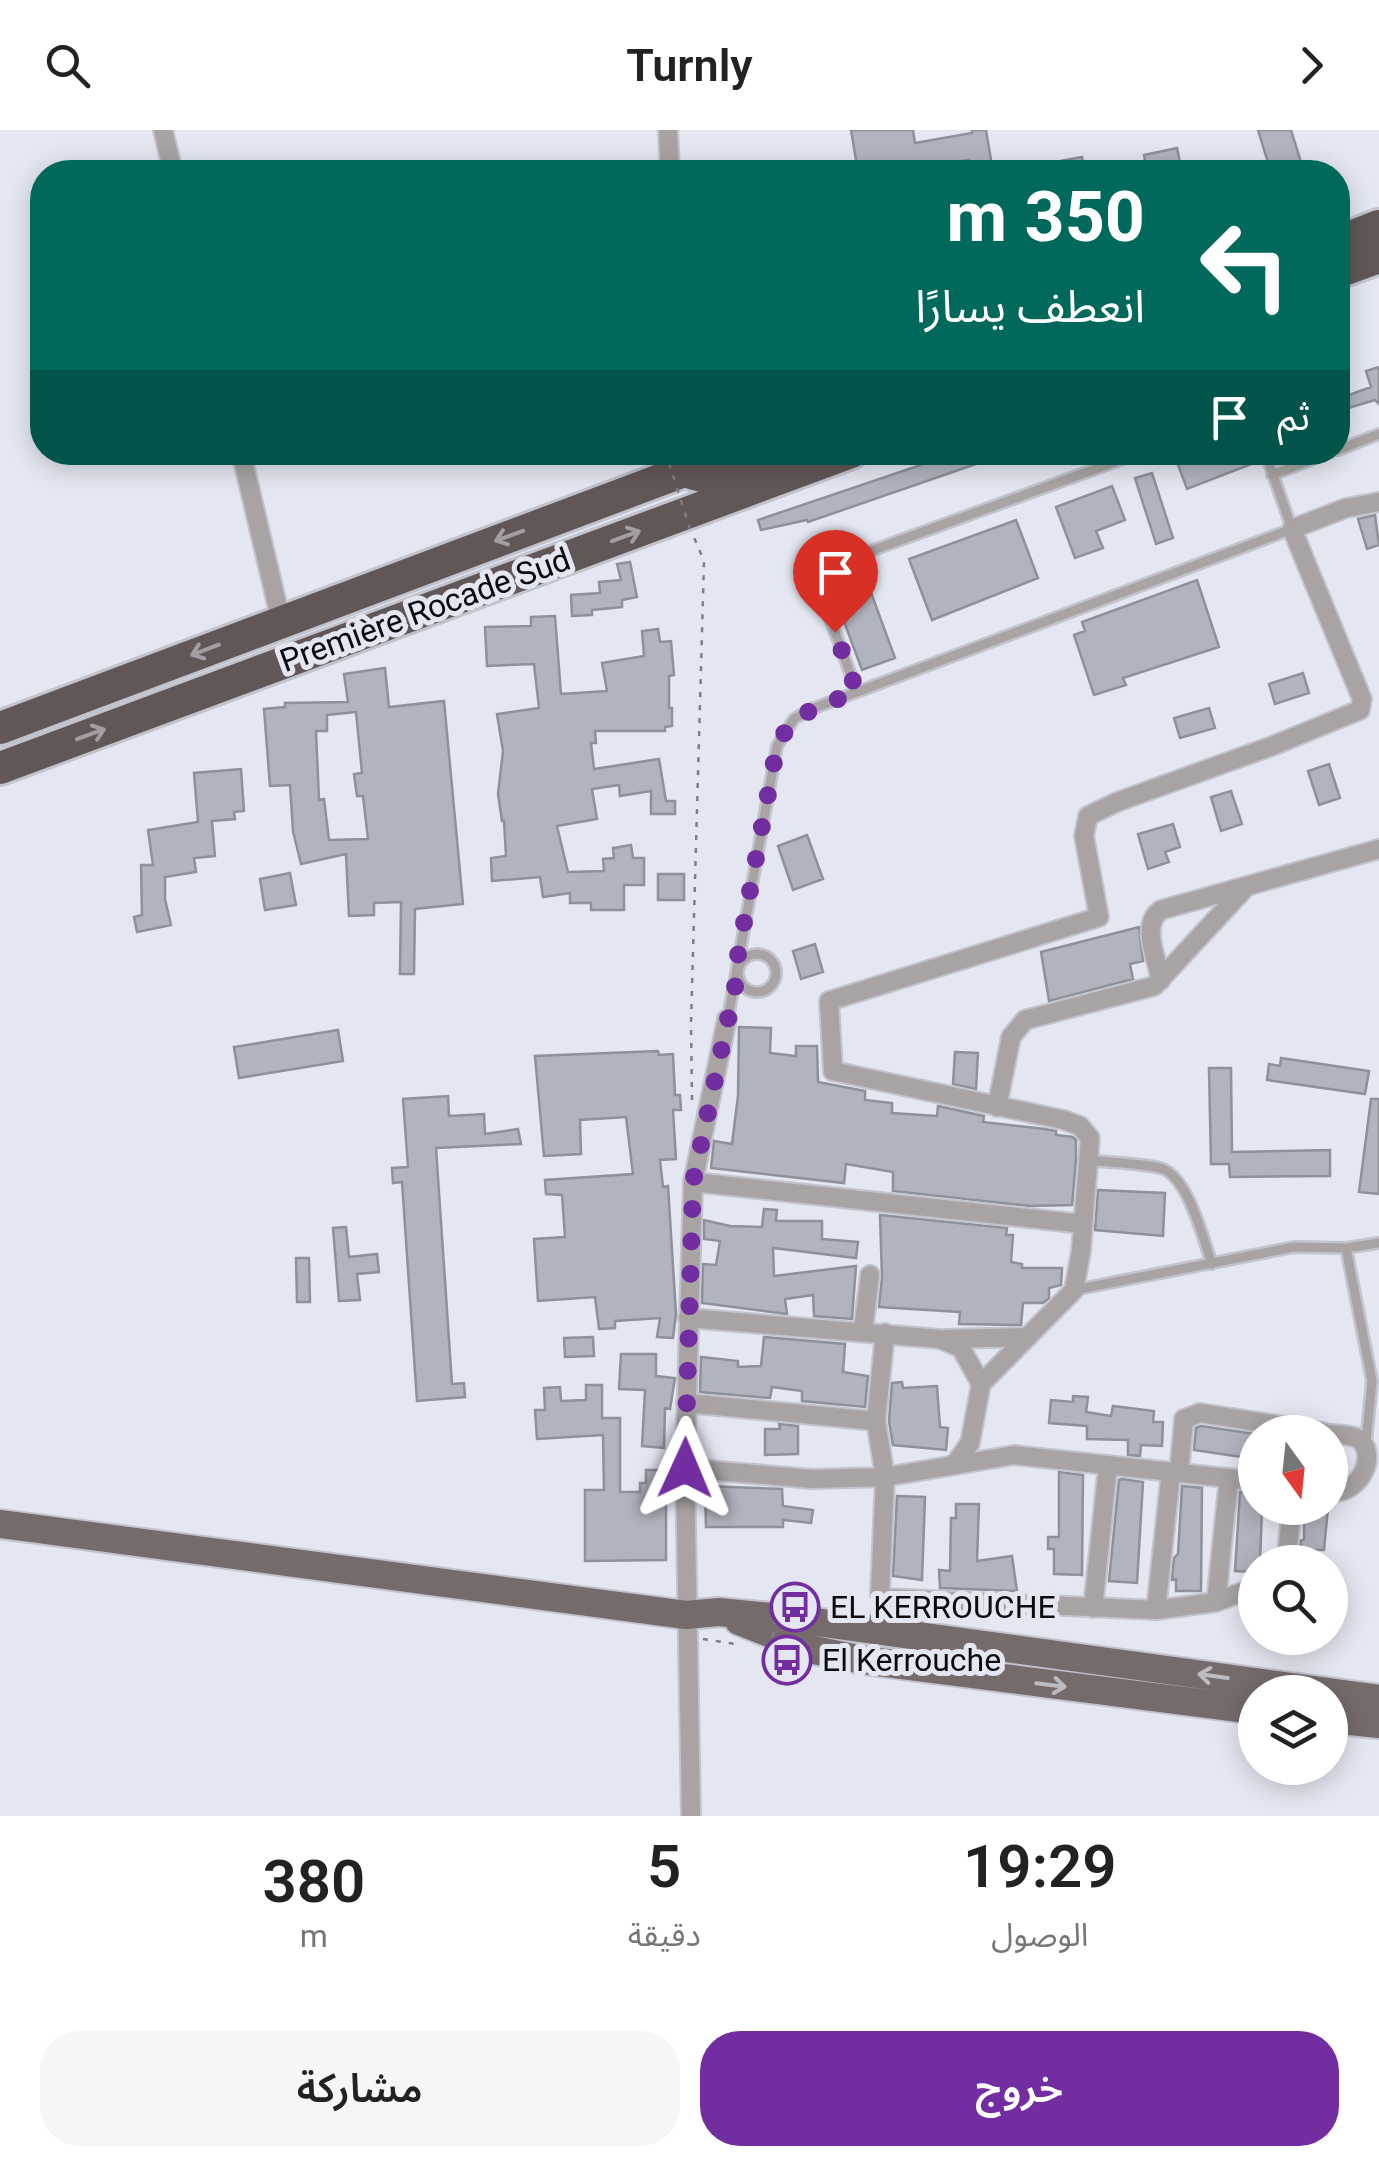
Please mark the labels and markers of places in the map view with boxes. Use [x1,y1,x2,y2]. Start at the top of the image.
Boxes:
pin [793,530,878,633]
bus stop icon: EL KERROUCHE [769,1581,821,1633]
place label: EL KERROUCHE [830,1588,1056,1626]
bus stop icon: El Kerrouche [761,1634,813,1686]
place label: El Kerrouche [822,1641,1001,1679]

